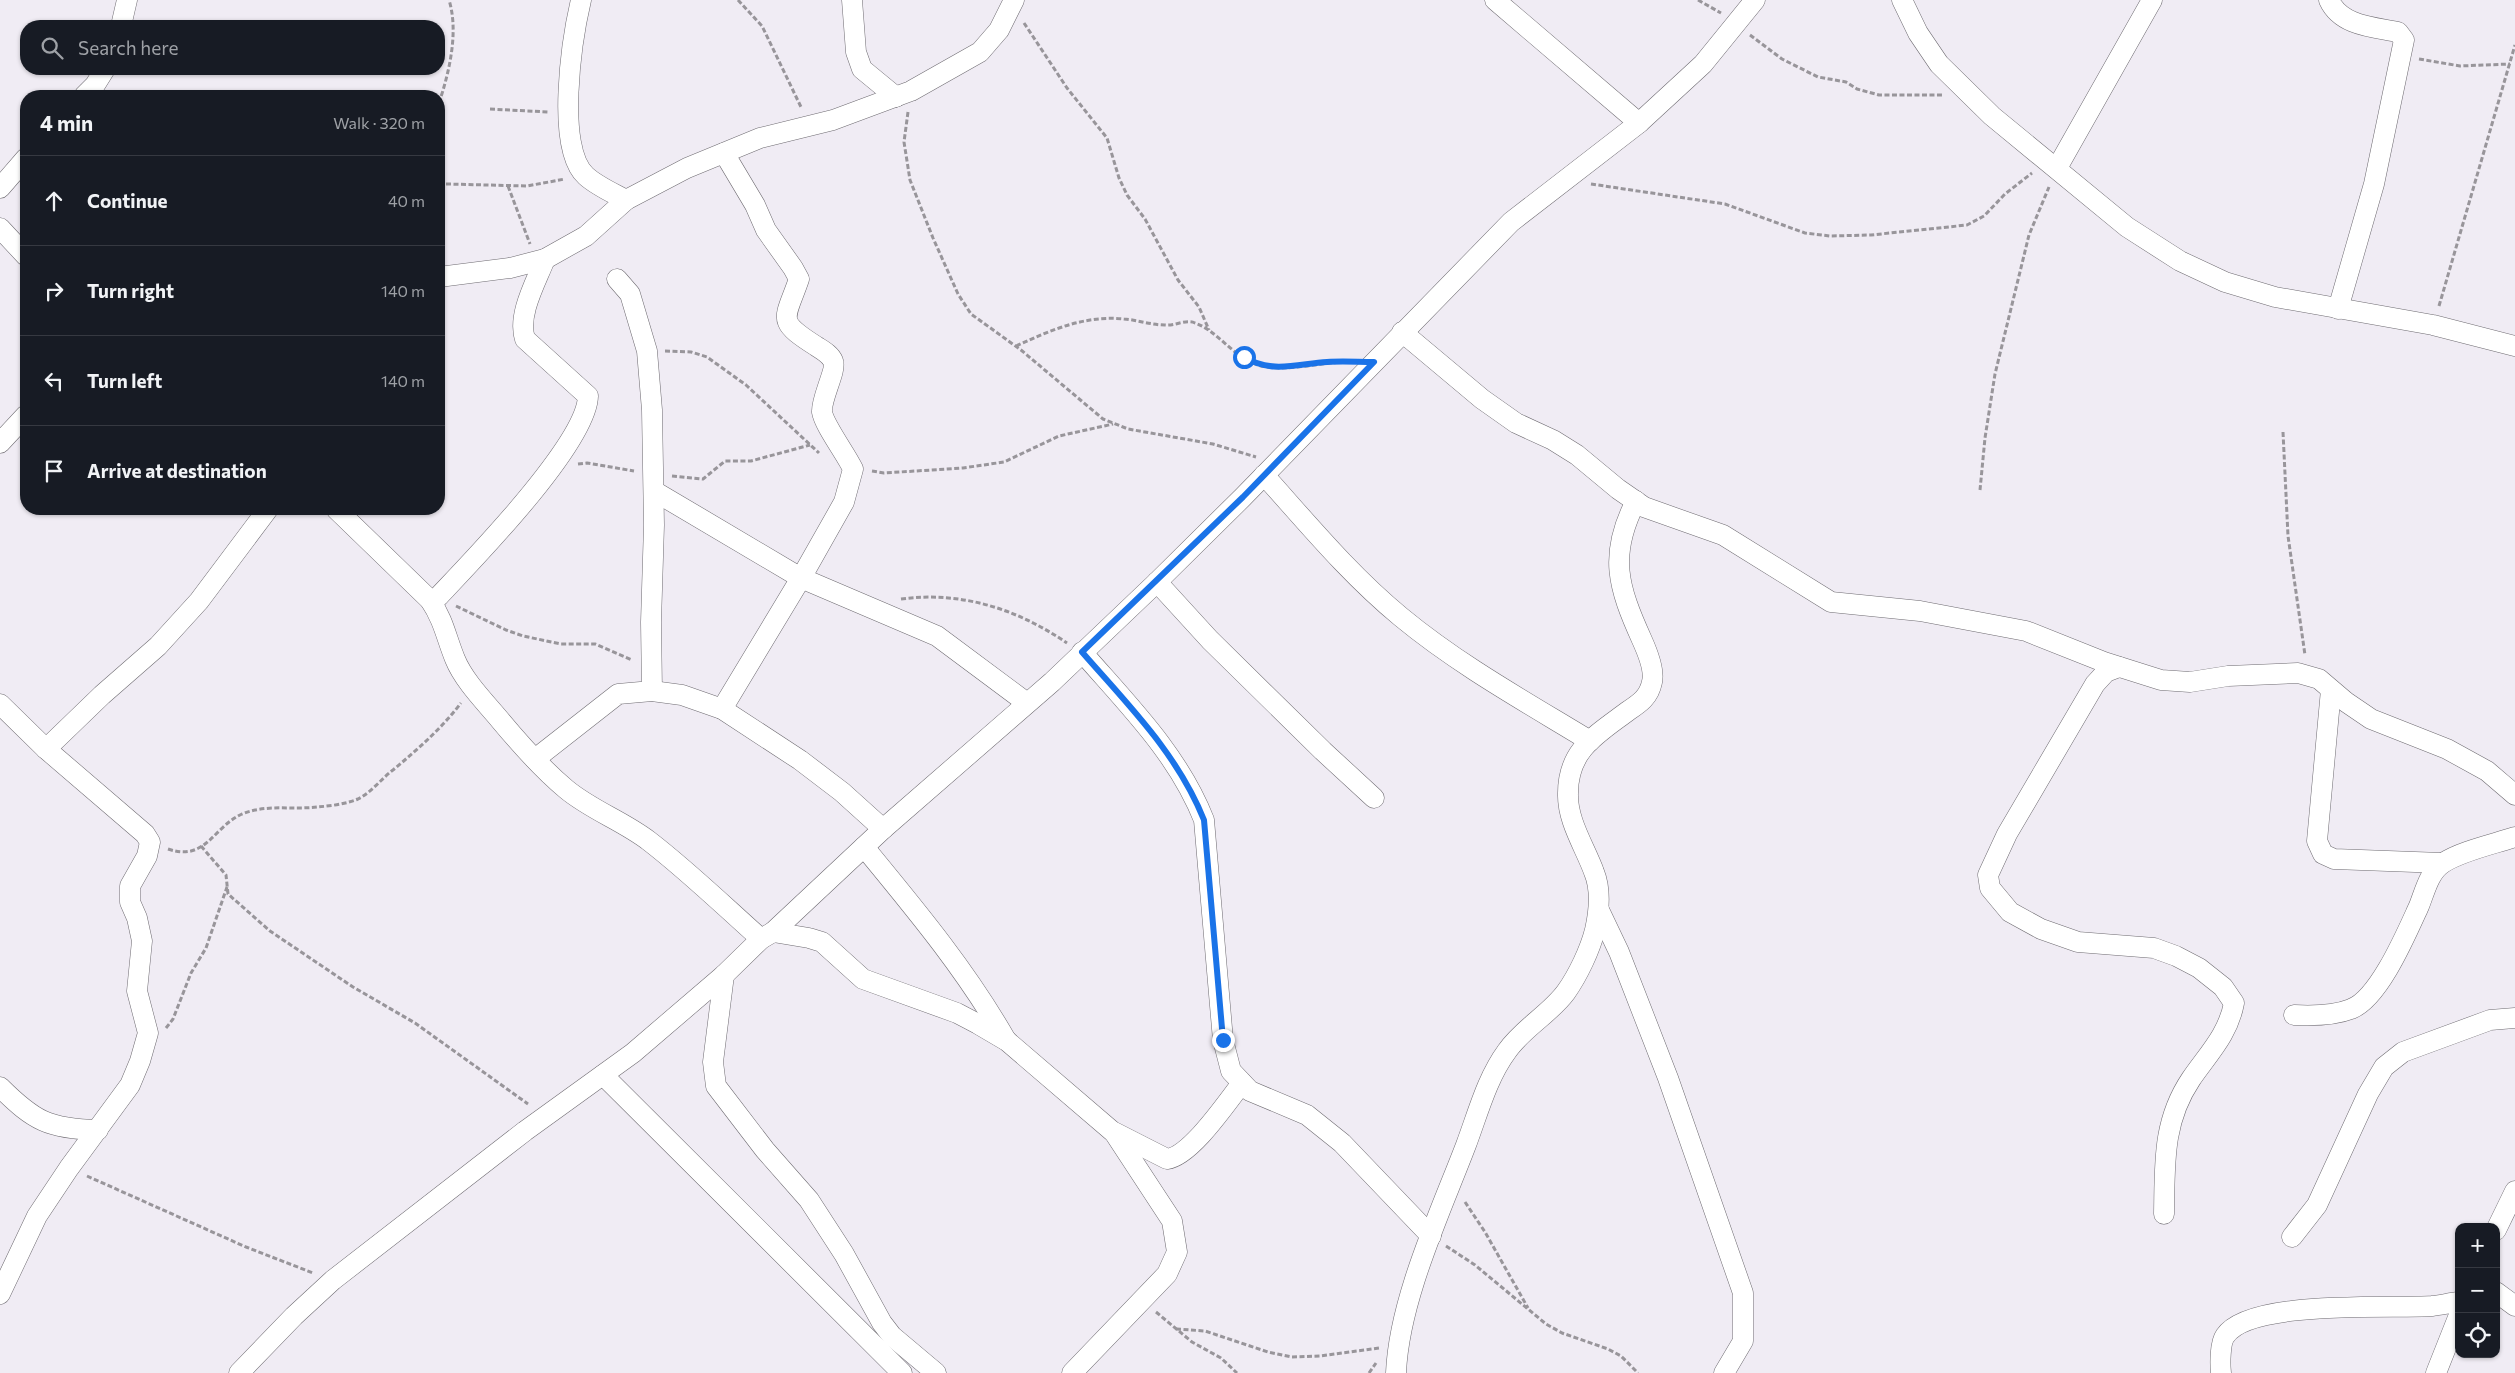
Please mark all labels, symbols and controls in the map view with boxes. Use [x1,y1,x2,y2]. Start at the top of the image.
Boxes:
search box [20,20,445,75]
icon: search [38,34,66,62]
text: Search here [78,36,178,59]
text: 4 min [40,110,93,135]
text: Walk · 320 m [333,113,425,132]
icon: ahead [40,187,68,215]
text: Continue [87,189,167,212]
text: 40 m [388,191,425,210]
icon: right [40,277,68,305]
text: Turn right [87,279,174,302]
text: 140 m [381,281,425,300]
route start [1233,346,1256,369]
icon: left [40,367,68,395]
text: Turn left [87,369,162,392]
text: 140 m [381,371,425,390]
icon: arrive [40,457,68,485]
text: Arrive at destination [87,459,267,482]
route end [1212,1029,1235,1052]
map controls [2455,1223,2500,1358]
button: + [2455,1223,2500,1268]
button: − [2455,1268,2500,1313]
button: locate [2455,1313,2500,1358]

